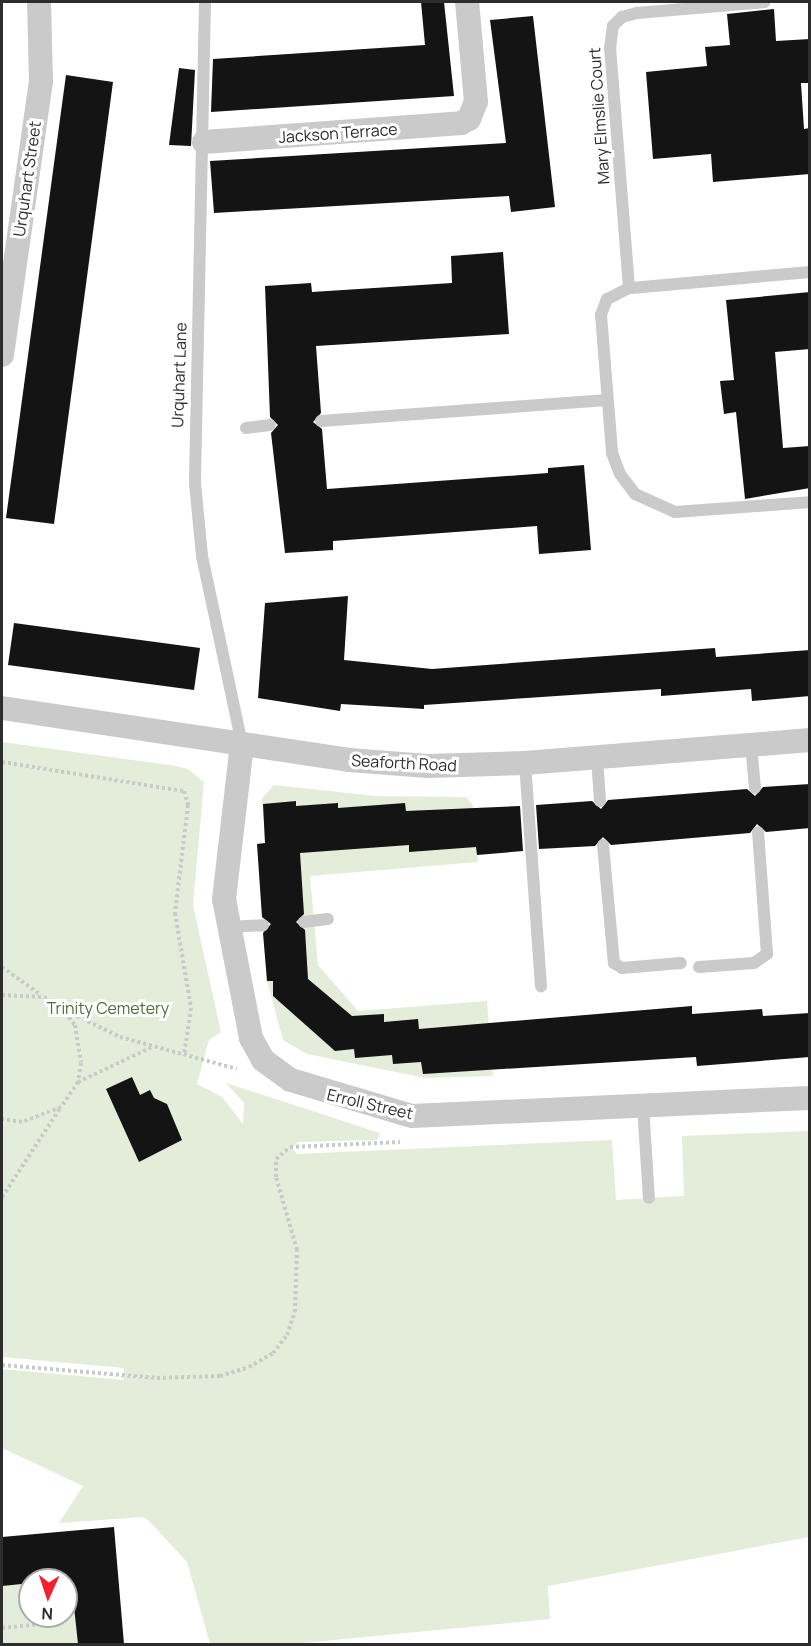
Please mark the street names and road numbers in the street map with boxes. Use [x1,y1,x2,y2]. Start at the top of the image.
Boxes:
street label: Mary Elmslie Court [585,47,613,185]
street label: Jackson Terrace [278,119,398,147]
street label: Urquhart Street [9,120,45,238]
street label: Urquhart Lane [168,322,190,428]
street label: Seaforth Road [351,751,457,775]
street label: Erroll Street [325,1085,415,1123]

